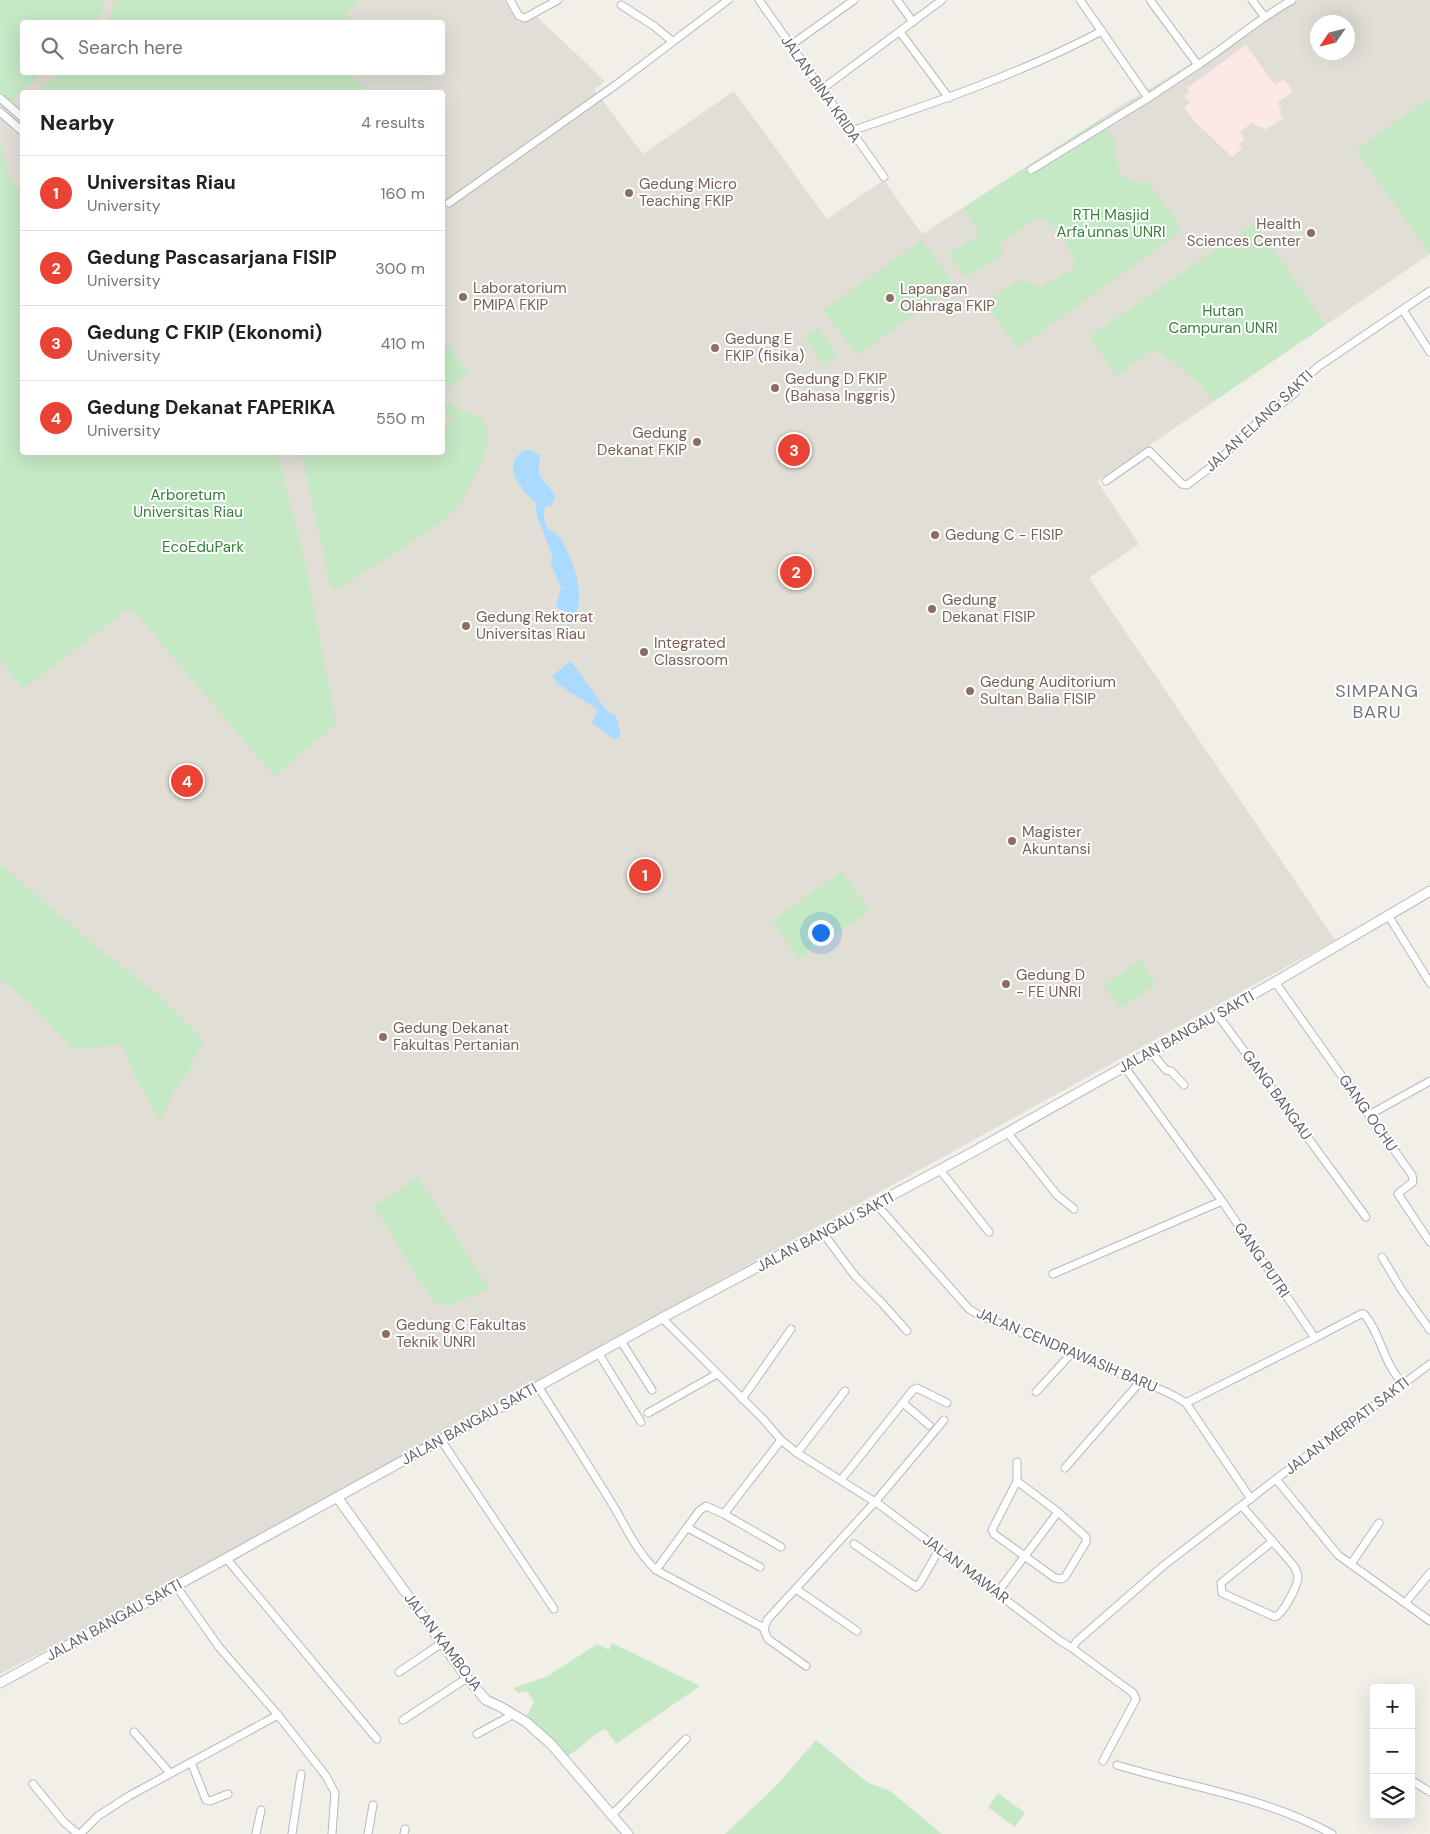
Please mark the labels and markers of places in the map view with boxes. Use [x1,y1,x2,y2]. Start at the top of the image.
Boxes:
place label: Gedung Micro Teaching FKIP [639,174,737,211]
marker: Gedung Micro Teaching FKIP [623,187,635,199]
place label: Health Sciences Center [1187,214,1301,251]
marker: Health Sciences Center [1305,227,1317,239]
place label: Laboratorium PMIPA FKIP [473,278,567,315]
place label: Lapangan Olahraga FKIP [900,279,995,316]
marker: Laboratorium PMIPA FKIP [457,291,469,303]
marker: Lapangan Olahraga FKIP [884,292,896,304]
place label: Gedung E FKIP (fisika) [725,329,804,366]
marker: Gedung E FKIP (fisika) [709,342,721,354]
place label: Gedung D FKIP (Bahasa Inggris) [785,369,895,406]
marker: Gedung D FKIP (Bahasa Inggris) [769,382,781,394]
place label: Gedung Dekanat FKIP [597,423,687,460]
pin: 3 [778,431,810,469]
marker: Gedung Dekanat FKIP [691,436,703,448]
place label: Gedung C - FISIP [945,525,1063,545]
marker: Gedung C - FISIP [929,529,941,541]
pin: 2 [780,553,812,591]
place label: Gedung Dekanat FISIP [942,590,1036,627]
marker: Gedung Dekanat FISIP [926,603,938,615]
place label: Gedung Rektorat Universitas Riau [476,607,593,644]
marker: Gedung Rektorat Universitas Riau [460,620,472,632]
place label: Integrated Classroom [654,633,728,670]
marker: Integrated Classroom [638,646,650,658]
place label: Gedung Auditorium Sultan Balia FISIP [980,672,1116,709]
marker: Gedung Auditorium Sultan Balia FISIP [964,685,976,697]
pin: 4 [171,762,203,800]
place label: Magister Akuntansi [1022,822,1091,859]
marker: Magister Akuntansi [1006,835,1018,847]
pin: 1 [629,856,661,894]
place label: Gedung D - FE UNRI [1016,965,1085,1002]
marker: Gedung D - FE UNRI [1000,978,1012,990]
place label: Gedung Dekanat Fakultas Pertanian [393,1018,519,1055]
marker: Gedung Dekanat Fakultas Pertanian [377,1031,389,1043]
place label: Gedung C Fakultas Teknik UNRI [396,1315,526,1352]
marker: Gedung C Fakultas Teknik UNRI [380,1328,392,1340]

